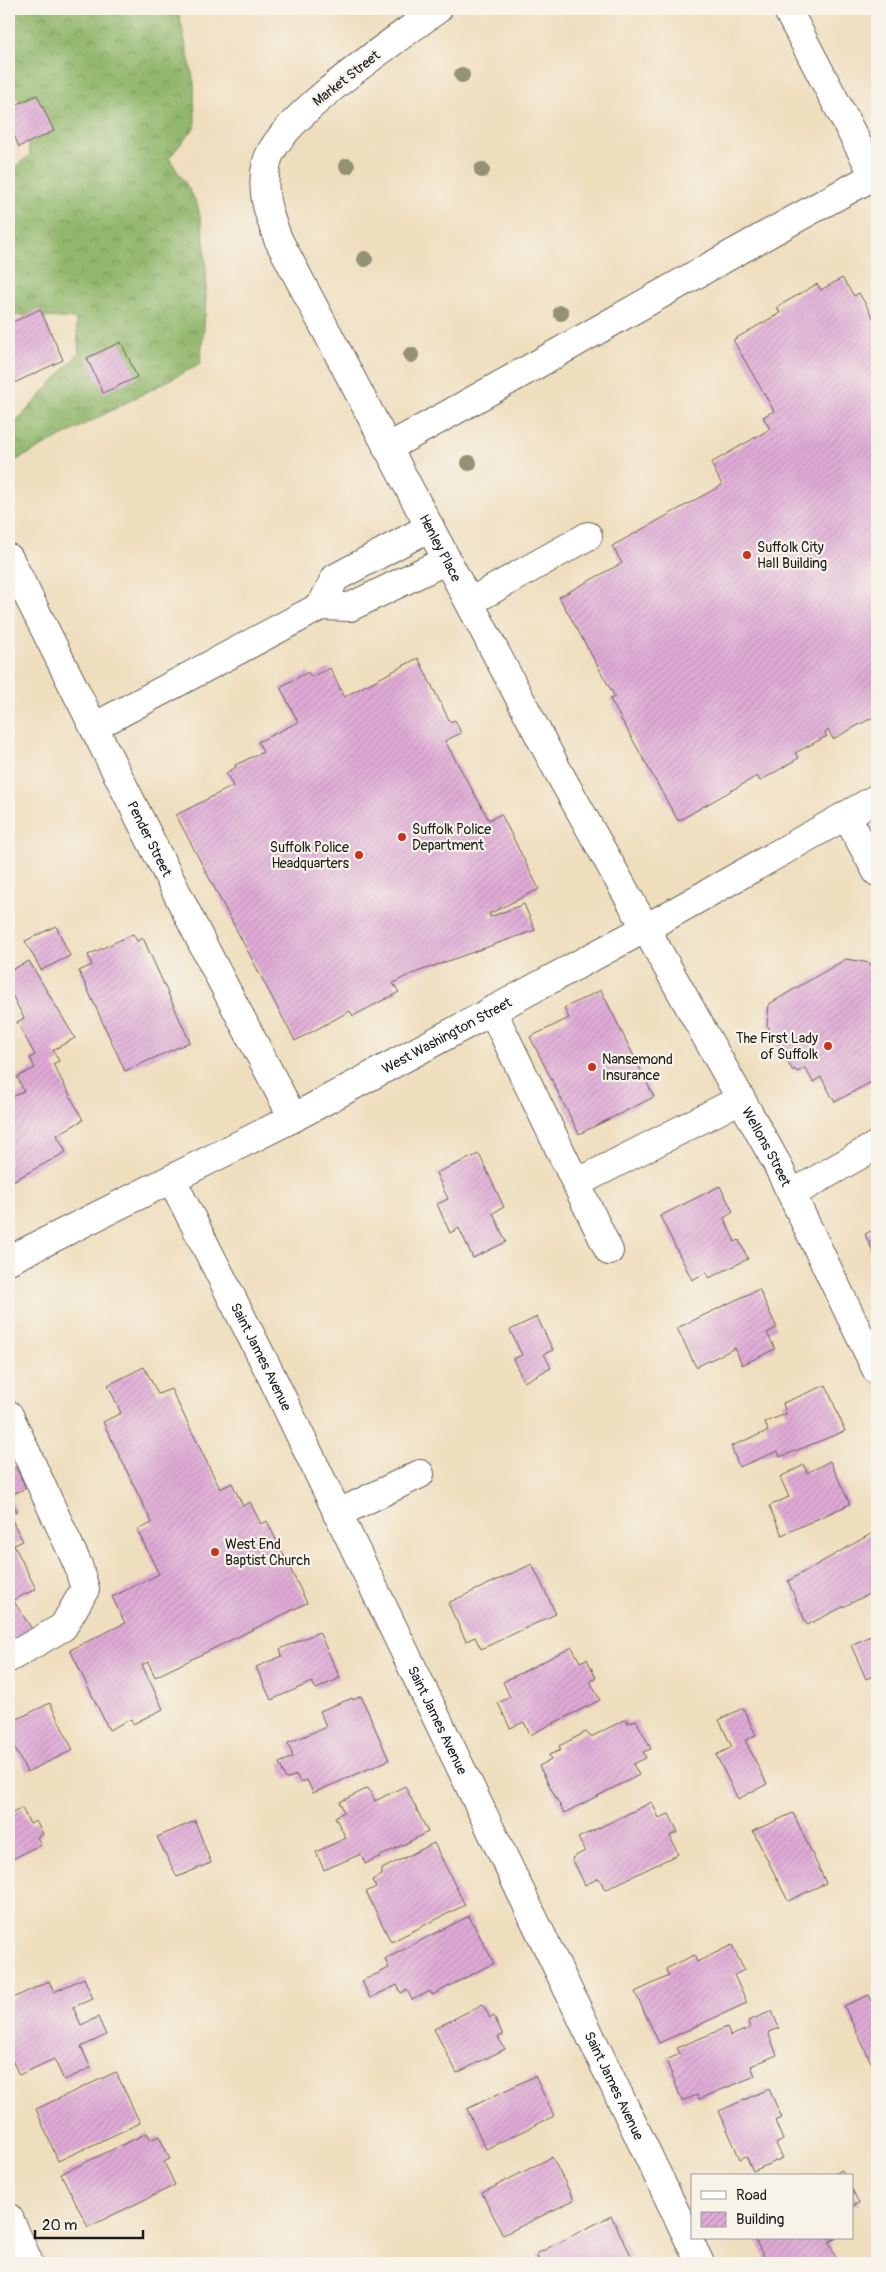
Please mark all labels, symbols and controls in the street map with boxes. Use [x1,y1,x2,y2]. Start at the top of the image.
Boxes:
street label: Market Street [309,47,384,110]
street label: Henley Place [415,511,465,585]
place label: Suffolk City Hall Building [757,539,827,572]
marker: Suffolk City Hall Building [741,549,753,561]
street label: Pender Street [123,798,175,880]
place label: Suffolk Police Department [412,821,491,854]
marker: Suffolk Police Department [396,831,408,843]
place label: Suffolk Police Headquarters [270,839,350,872]
marker: Suffolk Police Headquarters [353,849,365,861]
street label: West Washington Street [379,994,515,1078]
place label: The First Lady of Suffolk [736,1030,818,1063]
marker: The First Lady of Suffolk [822,1040,834,1052]
place label: Nansemond Insurance [602,1051,673,1084]
marker: Nansemond Insurance [586,1061,598,1073]
street label: Wellons Street [738,1104,795,1190]
street label: Saint James Avenue [227,1300,295,1414]
place label: West End Baptist Church [225,1536,310,1569]
marker: West End Baptist Church [209,1546,221,1558]
street label: Saint James Avenue [404,1663,471,1778]
street label: Saint James Avenue [580,2029,647,2143]
legend [691,2174,854,2240]
text: Road [736,2186,767,2205]
scale bar [35,2207,142,2239]
text: Building [736,2210,784,2229]
text: 20 m [42,2216,77,2235]

